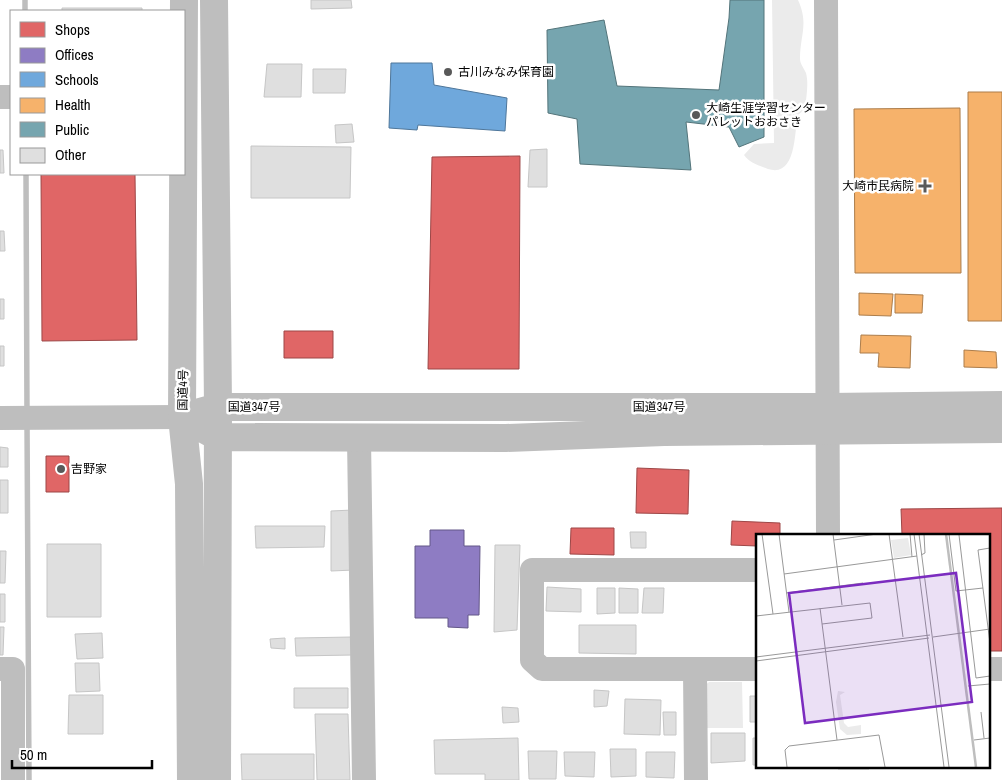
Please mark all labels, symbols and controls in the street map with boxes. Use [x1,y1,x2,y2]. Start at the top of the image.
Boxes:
legend [10,10,185,175]
text: Shops [55,19,90,40]
text: Offices [55,44,94,65]
place label: 古川みなみ保育園 [458,64,554,80]
marker: 古川みなみ保育園 [442,66,454,78]
text: Schools [55,69,99,90]
text: Health [55,94,91,115]
place label: 大崎生涯学習センター パレットおおさき [706,100,826,130]
marker: 大崎生涯学習センター パレットおおさき [690,109,702,121]
text: Public [55,119,89,140]
text: Other [55,144,86,165]
place label: 大崎市民病院 [842,178,914,194]
marker: 大崎市民病院 [918,179,932,193]
street label: 国道4号 [175,369,191,411]
street label: 国道347号 [228,399,280,415]
street label: 国道347号 [633,399,685,415]
place label: 吉野家 [71,461,107,477]
marker: 吉野家 [55,463,67,475]
inset map [756,534,990,768]
scale bar [12,738,152,770]
text: 50 m [20,744,47,765]

